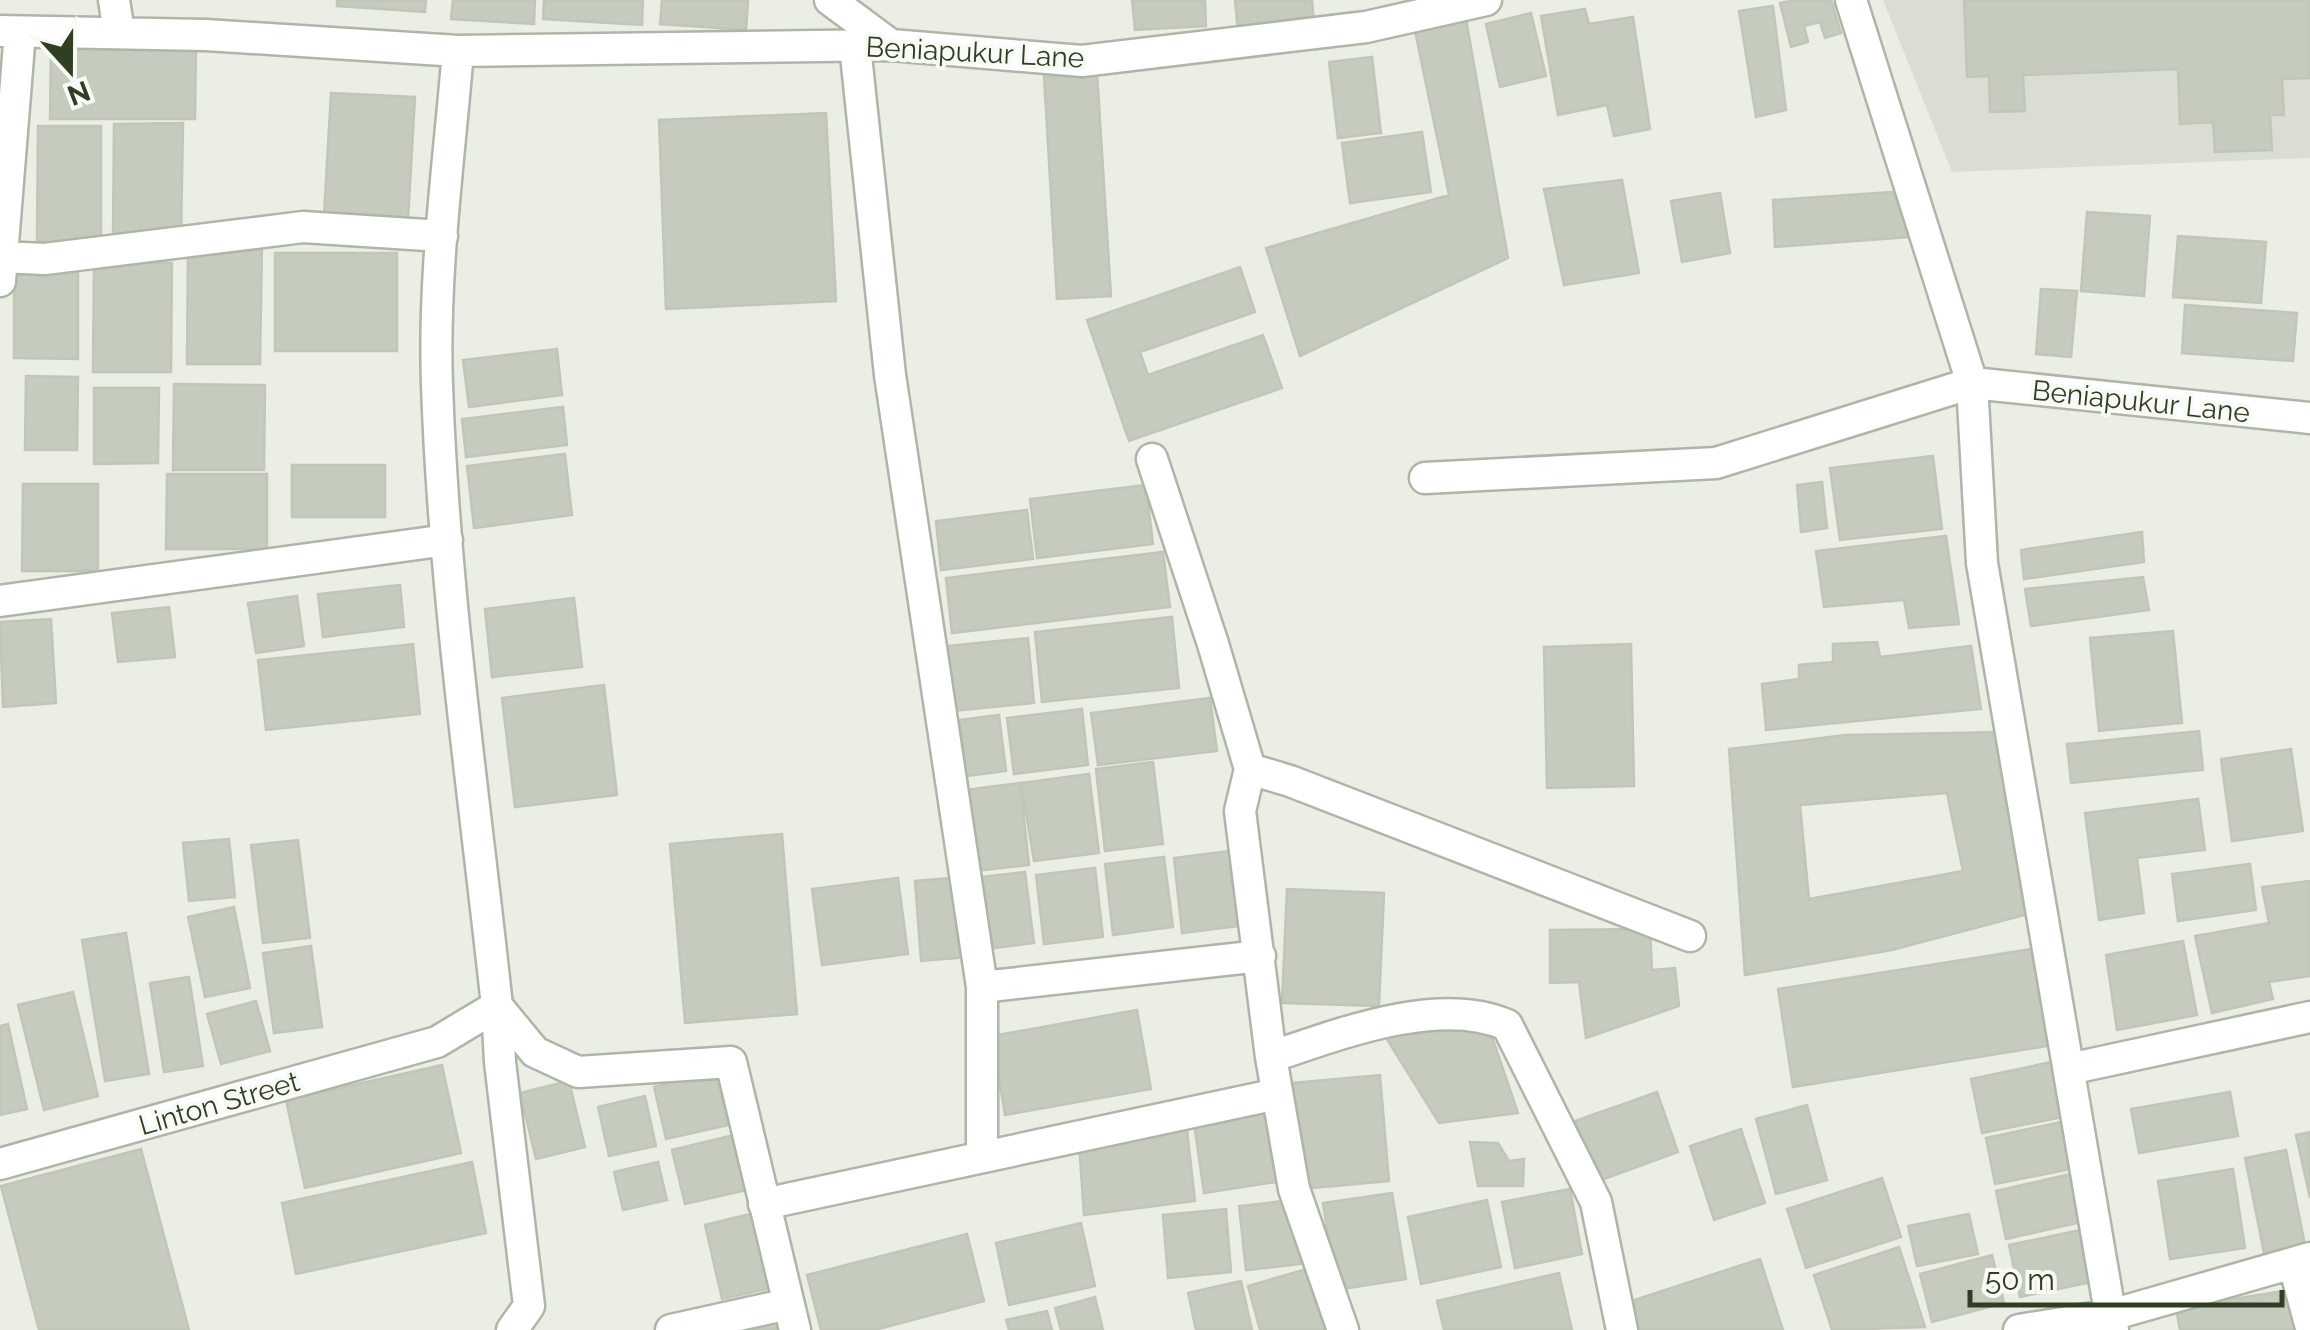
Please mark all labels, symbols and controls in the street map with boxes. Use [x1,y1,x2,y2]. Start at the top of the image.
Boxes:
north arrow [20,20,120,120]
street label: Beniapukur Lane [865,30,1085,75]
text: N [63,74,95,112]
street label: Beniapukur Lane [2030,374,2251,429]
street label: Linton Street [135,1065,304,1142]
scale bar [1970,1245,2282,1307]
text: 50 m [1985,1262,2055,1297]

